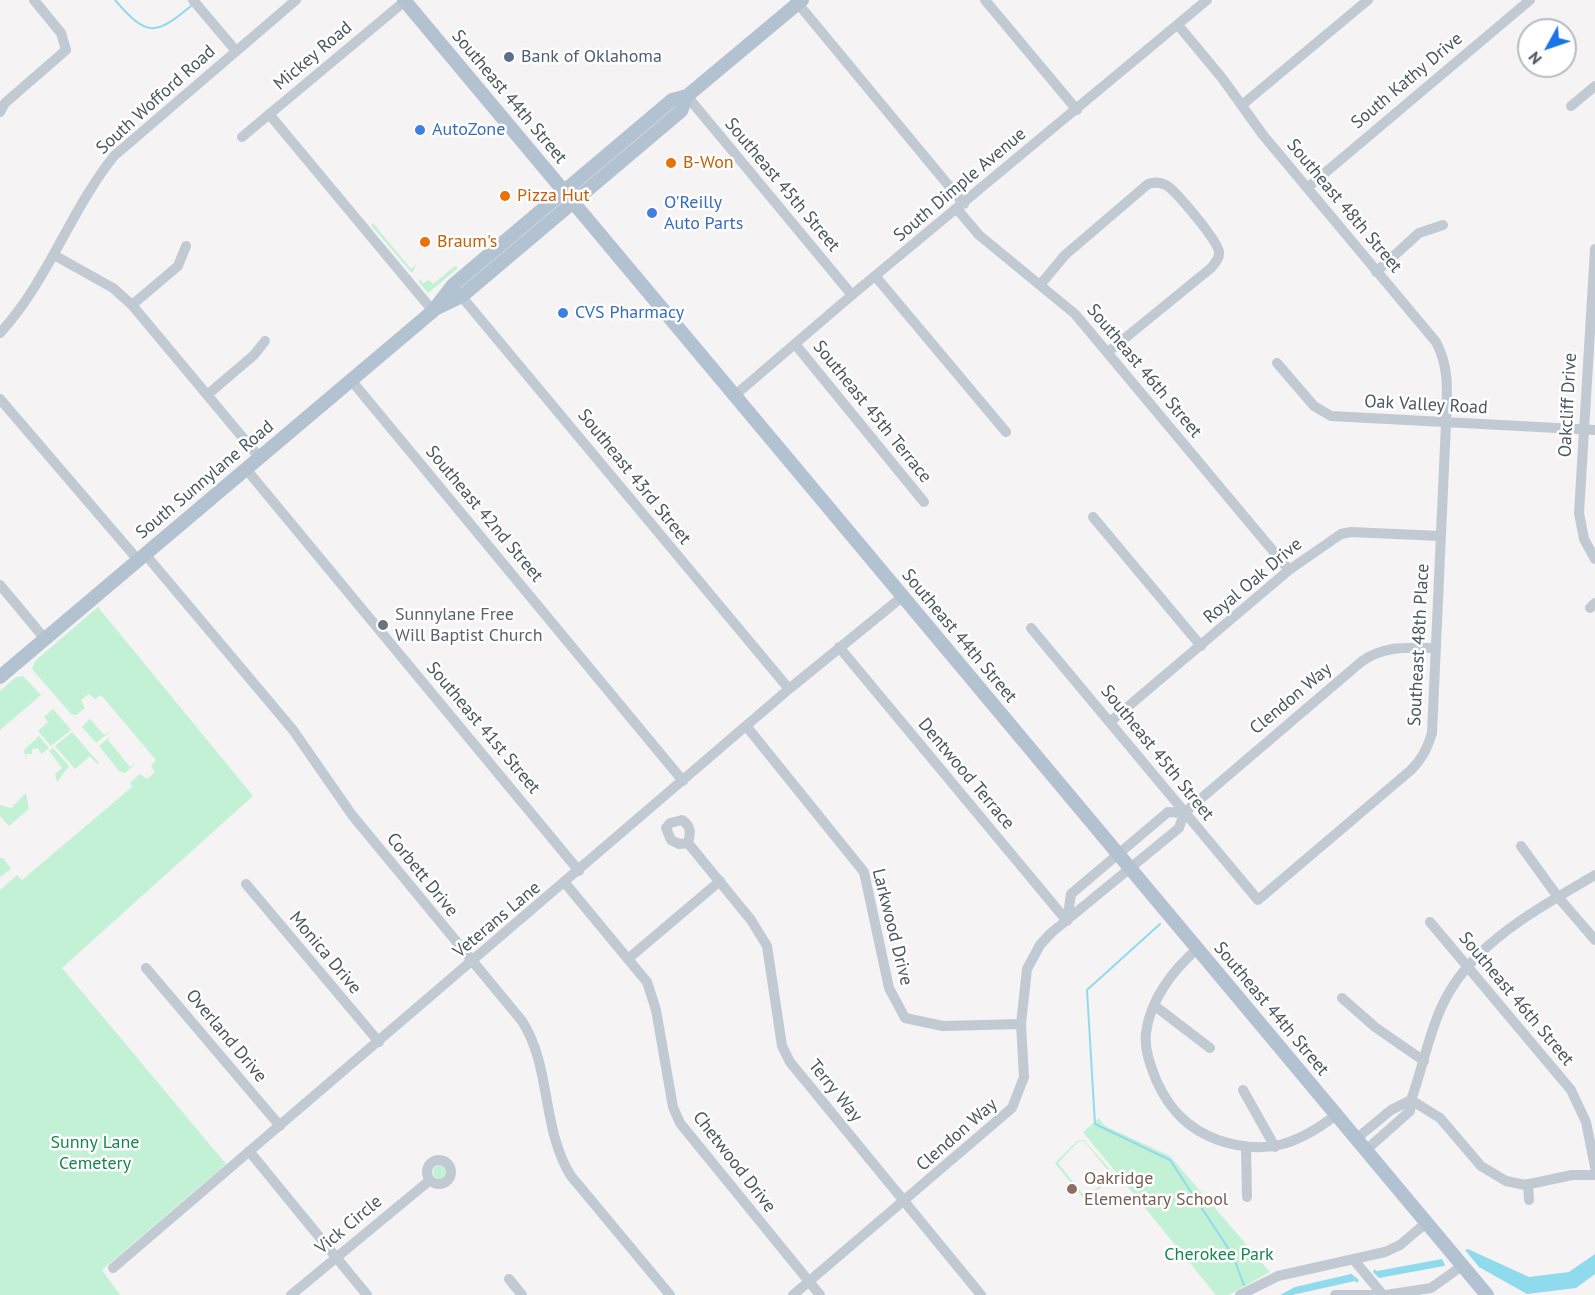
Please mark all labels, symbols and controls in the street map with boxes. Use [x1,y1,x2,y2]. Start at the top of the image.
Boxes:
street label: Mickey Road [269,17,357,95]
north arrow [1517,18,1577,78]
street label: Southeast 44th Street [447,26,571,168]
street label: South Kathy Drive [1347,28,1467,134]
street label: South Wofford Road [92,41,220,159]
place label: Bank of Oklahoma [521,46,662,68]
text: N [1524,48,1546,69]
marker: Bank of Oklahoma [502,50,516,64]
street label: Southeast 45th Street [720,114,844,256]
place label: AutoZone [432,119,505,141]
marker: AutoZone [413,123,427,137]
street label: South Dimple Avenue [889,123,1031,247]
street label: Southeast 48th Street [1282,135,1406,277]
place label: B-Won [683,152,734,174]
marker: B-Won [664,156,678,170]
place label: Pizza Hut [517,185,590,207]
marker: Pizza Hut [498,189,512,203]
place label: O'Reilly Auto Parts [664,192,743,234]
marker: O'Reilly Auto Parts [645,206,659,220]
place label: Braum's [437,231,497,253]
marker: Braum's [418,235,432,249]
street label: Southeast 46th Street [1082,300,1206,442]
place label: CVS Pharmacy [575,302,684,324]
marker: CVS Pharmacy [556,306,570,320]
street label: Southeast 45th Terrace [808,337,936,487]
street label: Oakcliff Drive [1554,352,1582,458]
street label: Oak Valley Road [1364,391,1488,419]
street label: Southeast 43rd Street [573,405,695,549]
street label: South Sunnylane Road [132,416,278,544]
street label: Southeast 42nd Street [421,441,547,587]
street label: Royal Oak Drive [1199,534,1307,628]
street label: Southeast 48th Place [1404,563,1434,727]
street label: Southeast 44th Street [897,565,1021,707]
place label: Sunnylane Free Will Baptist Church [395,604,543,646]
marker: Sunnylane Free Will Baptist Church [376,618,390,632]
street label: Southeast 41st Street [422,658,544,798]
street label: Clendon Way [1246,659,1336,739]
street label: Southeast 45th Street [1096,681,1218,825]
street label: Dentwood Terrace [913,714,1019,834]
street label: Corbett Drive [382,829,462,921]
street label: Larkwood Drive [867,866,917,988]
street label: Veterans Lane [449,877,545,963]
street label: Monica Drive [284,907,366,999]
street label: Southeast 46th Street [1454,928,1578,1070]
street label: Southeast 44th Street [1209,938,1333,1080]
street label: Overland Drive [181,985,271,1087]
street label: Terry Way [803,1056,867,1126]
street label: Clendon Way [912,1094,1002,1176]
street label: Chetwood Drive [688,1107,780,1217]
park label: Sunny Lane Cemetery [50,1132,140,1174]
place label: Oakridge Elementary School [1084,1168,1228,1210]
marker: Oakridge Elementary School [1065,1182,1079,1196]
street label: Vick Circle [311,1191,387,1259]
park label: Cherokee Park [1164,1244,1274,1266]

